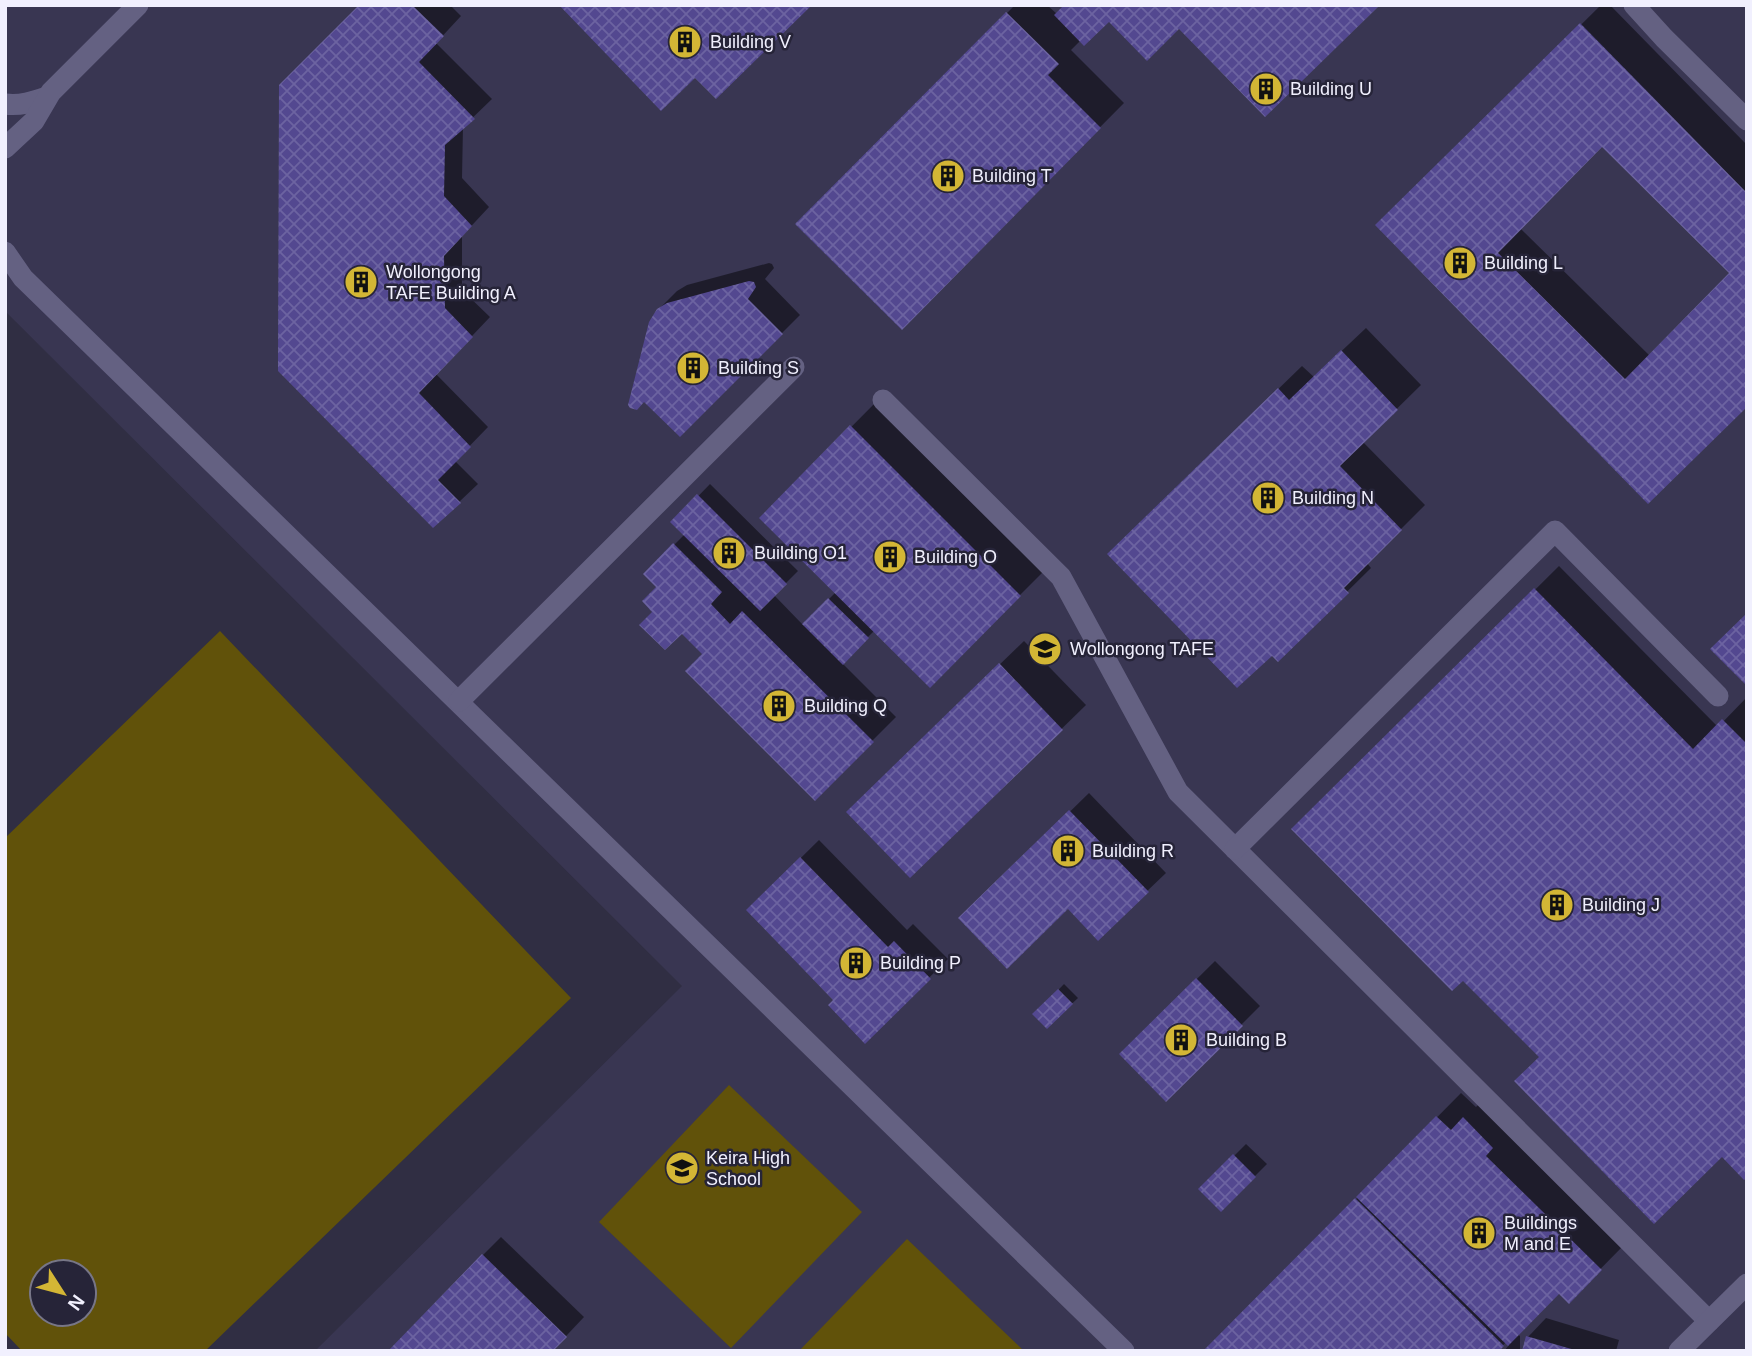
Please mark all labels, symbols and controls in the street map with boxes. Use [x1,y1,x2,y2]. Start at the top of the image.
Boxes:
building icon: Building V [666,23,704,61]
place label: Building V [710,32,791,52]
building icon: Building U [1247,70,1285,108]
place label: Building U [1290,79,1372,99]
building icon: Building T [929,157,967,195]
place label: Building T [972,166,1052,186]
building icon: Building L [1441,244,1479,282]
place label: Building L [1484,253,1563,273]
place label: Wollongong TAFE Building A [386,262,516,303]
building icon: Wollongong TAFE Building A [342,263,380,301]
building icon: Building S [674,349,712,387]
place label: Building S [718,358,799,378]
building icon: Building N [1249,479,1287,517]
place label: Building N [1292,488,1374,508]
building icon: Building O1 [710,534,748,572]
building icon: Building O [871,538,909,576]
place label: Building O1 [754,543,847,563]
place label: Building O [914,547,997,567]
school or university icon: Wollongong TAFE [1026,630,1064,668]
place label: Wollongong TAFE [1070,639,1214,659]
building icon: Building Q [760,687,798,725]
place label: Building Q [804,696,887,716]
building icon: Building R [1049,832,1087,870]
place label: Building R [1092,841,1174,861]
building icon: Building J [1538,886,1576,924]
place label: Building J [1582,895,1660,915]
building icon: Building P [837,944,875,982]
place label: Building P [880,953,961,973]
building icon: Building B [1162,1021,1200,1059]
place label: Building B [1206,1030,1287,1050]
place label: Keira High School [706,1148,790,1189]
school or university icon: Keira High School [663,1149,701,1187]
place label: Buildings M and E [1504,1213,1577,1254]
building icon: Buildings M and E [1460,1214,1498,1252]
north arrow [28,1258,98,1328]
text: N [64,1291,89,1314]

